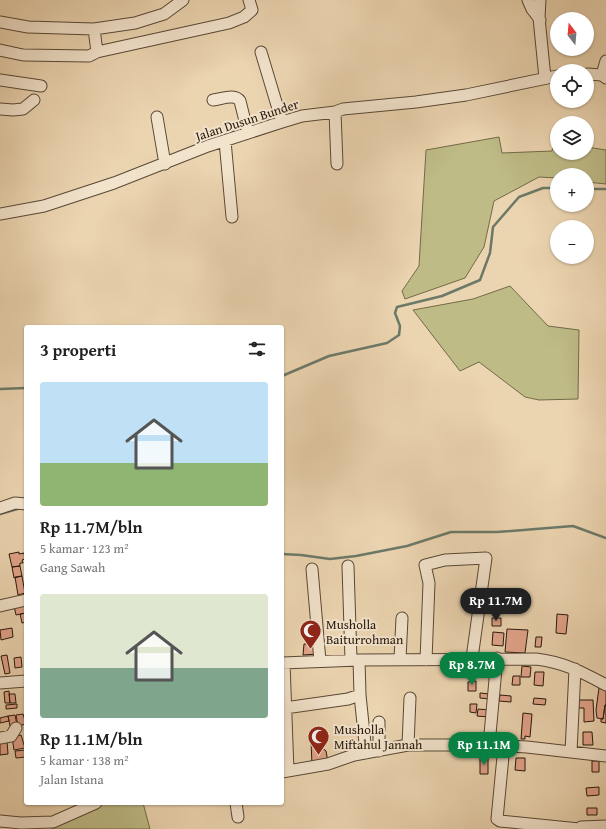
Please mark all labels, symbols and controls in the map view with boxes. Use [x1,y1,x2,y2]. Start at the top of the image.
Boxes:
north arrow [550,12,594,56]
map controls [550,12,594,264]
button: locate [550,64,594,108]
street label: Jalan Dusun Bunder [191,94,302,146]
button: layers [550,116,594,160]
button: + [550,168,594,212]
button: − [550,220,594,264]
text: 3 properti [40,337,116,362]
icon: filters [246,338,268,360]
icon: home [118,408,190,480]
text: Rp 11.7M/bln [40,514,143,539]
text: 5 kamar · 123 m² [40,539,129,558]
text: Gang Sawah [40,558,105,577]
pin: Rp 11.7M [455,588,537,622]
text: Rp 11.7M [469,591,523,610]
place label: Musholla Baiturrohman [326,615,404,649]
mosque icon: Musholla Baiturrohman [298,618,324,651]
icon: home [118,620,190,692]
pin: Rp 8.7M [435,652,509,686]
text: Rp 8.7M [449,655,495,674]
place label: Musholla Miftahul Jannah [334,720,423,754]
mosque icon: Musholla Miftahul Jannah [306,723,332,756]
text: Rp 11.1M/bln [40,726,143,751]
pin: Rp 11.1M [443,732,525,766]
text: Rp 11.1M [457,735,511,754]
text: 5 kamar · 138 m² [40,751,129,770]
text: Jalan Istana [40,770,104,789]

